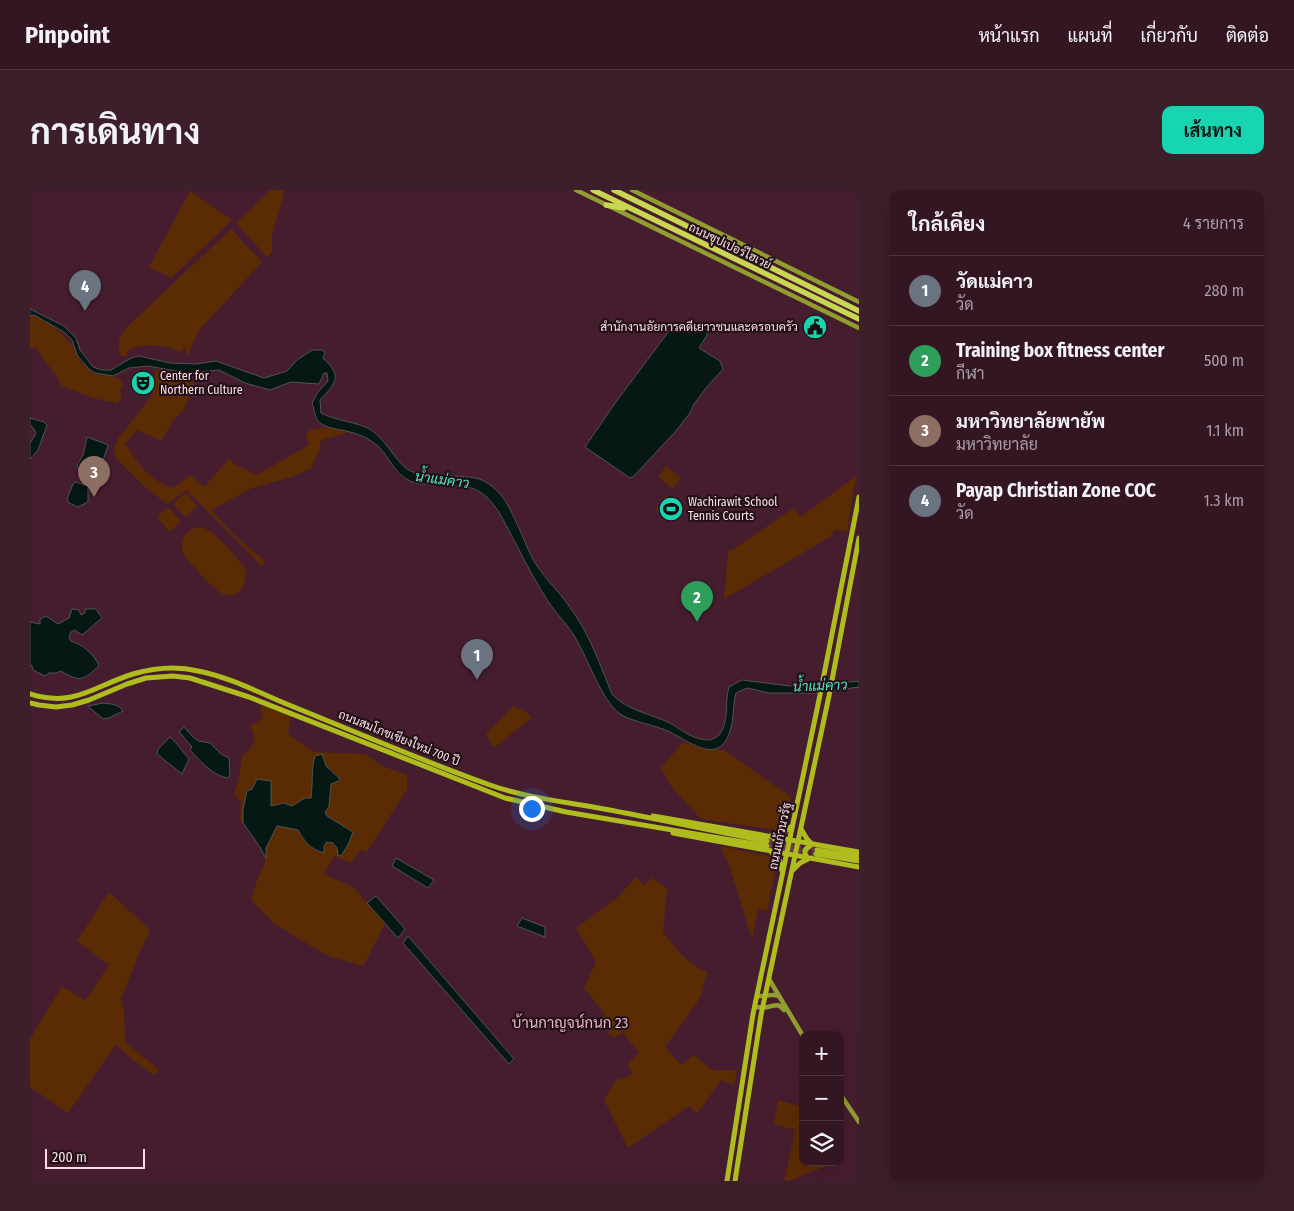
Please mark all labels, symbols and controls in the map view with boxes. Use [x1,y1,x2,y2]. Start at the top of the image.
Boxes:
text: Pinpoint [25,21,110,49]
text: หน้าแรก [978,25,1040,47]
text: แผนที่ [1068,25,1112,47]
text: เกี่ยวกับ [1140,25,1198,47]
text: ติดต่อ [1226,25,1269,47]
button: เส้นทาง [1162,106,1264,154]
text: การเดินทาง [30,111,200,153]
text: ใกล้เคียง [909,211,985,237]
text: 4 รายการ [1183,214,1244,233]
street label: ถนนซุปเปอร์ไฮเวย์ [686,219,774,274]
pin: 4 [69,270,101,311]
text: วัดแม่คาว [956,270,1033,293]
text: 1 [922,281,928,300]
text: 280 m [1205,281,1244,300]
text: วัด [956,295,974,314]
public building icon: สำนักงานอัยการคดีเยาวชนและครอบครัว [802,314,828,340]
place label: สำนักงานอัยการคดีเยาวชนและครอบครัว [600,319,798,334]
text: Training box fitness center [956,339,1164,362]
text: 2 [921,351,929,370]
text: 500 m [1204,351,1244,370]
text: กีฬา [956,364,985,383]
place label: Center for Northern Culture [160,369,243,397]
theatre icon: Center for Northern Culture [130,370,156,396]
text: มหาวิทยาลัยพายัพ [956,410,1105,433]
text: 3 [921,421,929,440]
text: 1.1 km [1206,421,1244,440]
text: มหาวิทยาลัย [956,435,1038,454]
pin: 3 [78,456,110,497]
water label: น้ำแม่คาว [414,464,471,492]
text: Payap Christian Zone COC [956,479,1156,502]
text: 4 [921,491,929,510]
text: 1.3 km [1203,491,1244,510]
place label: Wachirawit School Tennis Courts [688,495,777,523]
sports icon: Wachirawit School Tennis Courts [658,496,684,522]
text: วัด [956,504,974,523]
pin: 2 [681,581,713,622]
pin: 1 [461,639,493,680]
water label: น้ำแม่คาว [792,673,848,695]
street label: ถนนสมโภชเชียงใหม่ 700 ปี [336,706,462,769]
your location [519,796,545,822]
street label: ถนนแก้วนวรัฐ [766,801,795,871]
district label: บ้านกาญจน์กนก 23 [512,1013,628,1032]
map controls [799,1031,844,1166]
button: + [799,1031,844,1076]
button: − [799,1076,844,1121]
button: layers [799,1121,844,1166]
scale bar [45,1146,145,1169]
text: 200 m [52,1149,87,1166]

